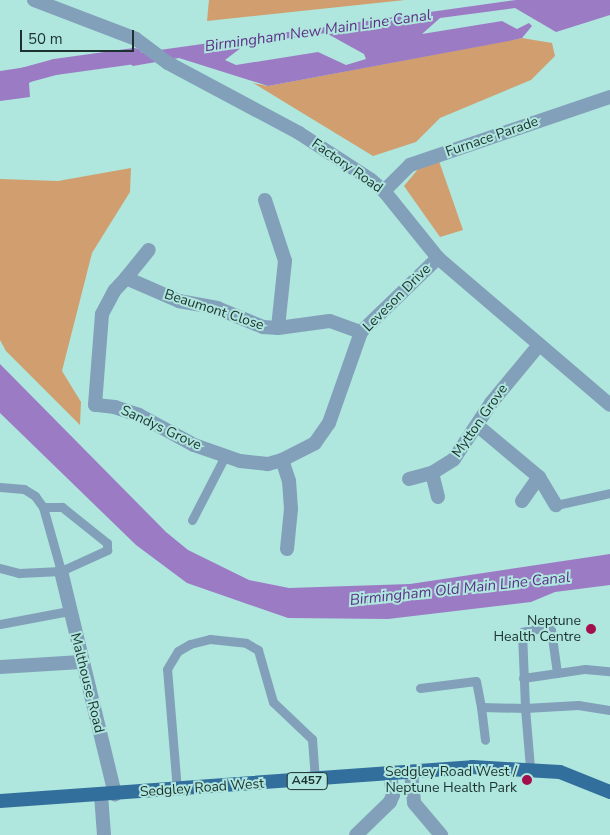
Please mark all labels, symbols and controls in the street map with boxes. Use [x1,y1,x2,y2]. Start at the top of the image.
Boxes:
water label: Birmingham New Main Line Canal [204,6,432,56]
scale bar [22,20,136,52]
text: 50 m [28,29,63,49]
street label: Furnace Parade [443,113,541,161]
street label: Factory Road [308,135,386,197]
street label: Leveson Drive [360,261,434,335]
street label: Beaumont Close [162,286,266,334]
street label: Mytton Grove [449,381,511,461]
street label: Sandys Grove [118,402,204,454]
water label: Birmingham Old Main Line Canal [349,568,571,610]
place label: Neptune Health Centre [493,613,581,646]
marker: Neptune Health Centre [585,623,597,635]
street label: Malthouse Road [66,631,108,735]
place label: Sedgley Road West / Neptune Health Park [385,764,517,796]
road number: A457 [286,771,328,790]
marker: Sedgley Road West / Neptune Health Park [521,774,533,786]
street label: Sedgley Road West [139,775,265,801]

